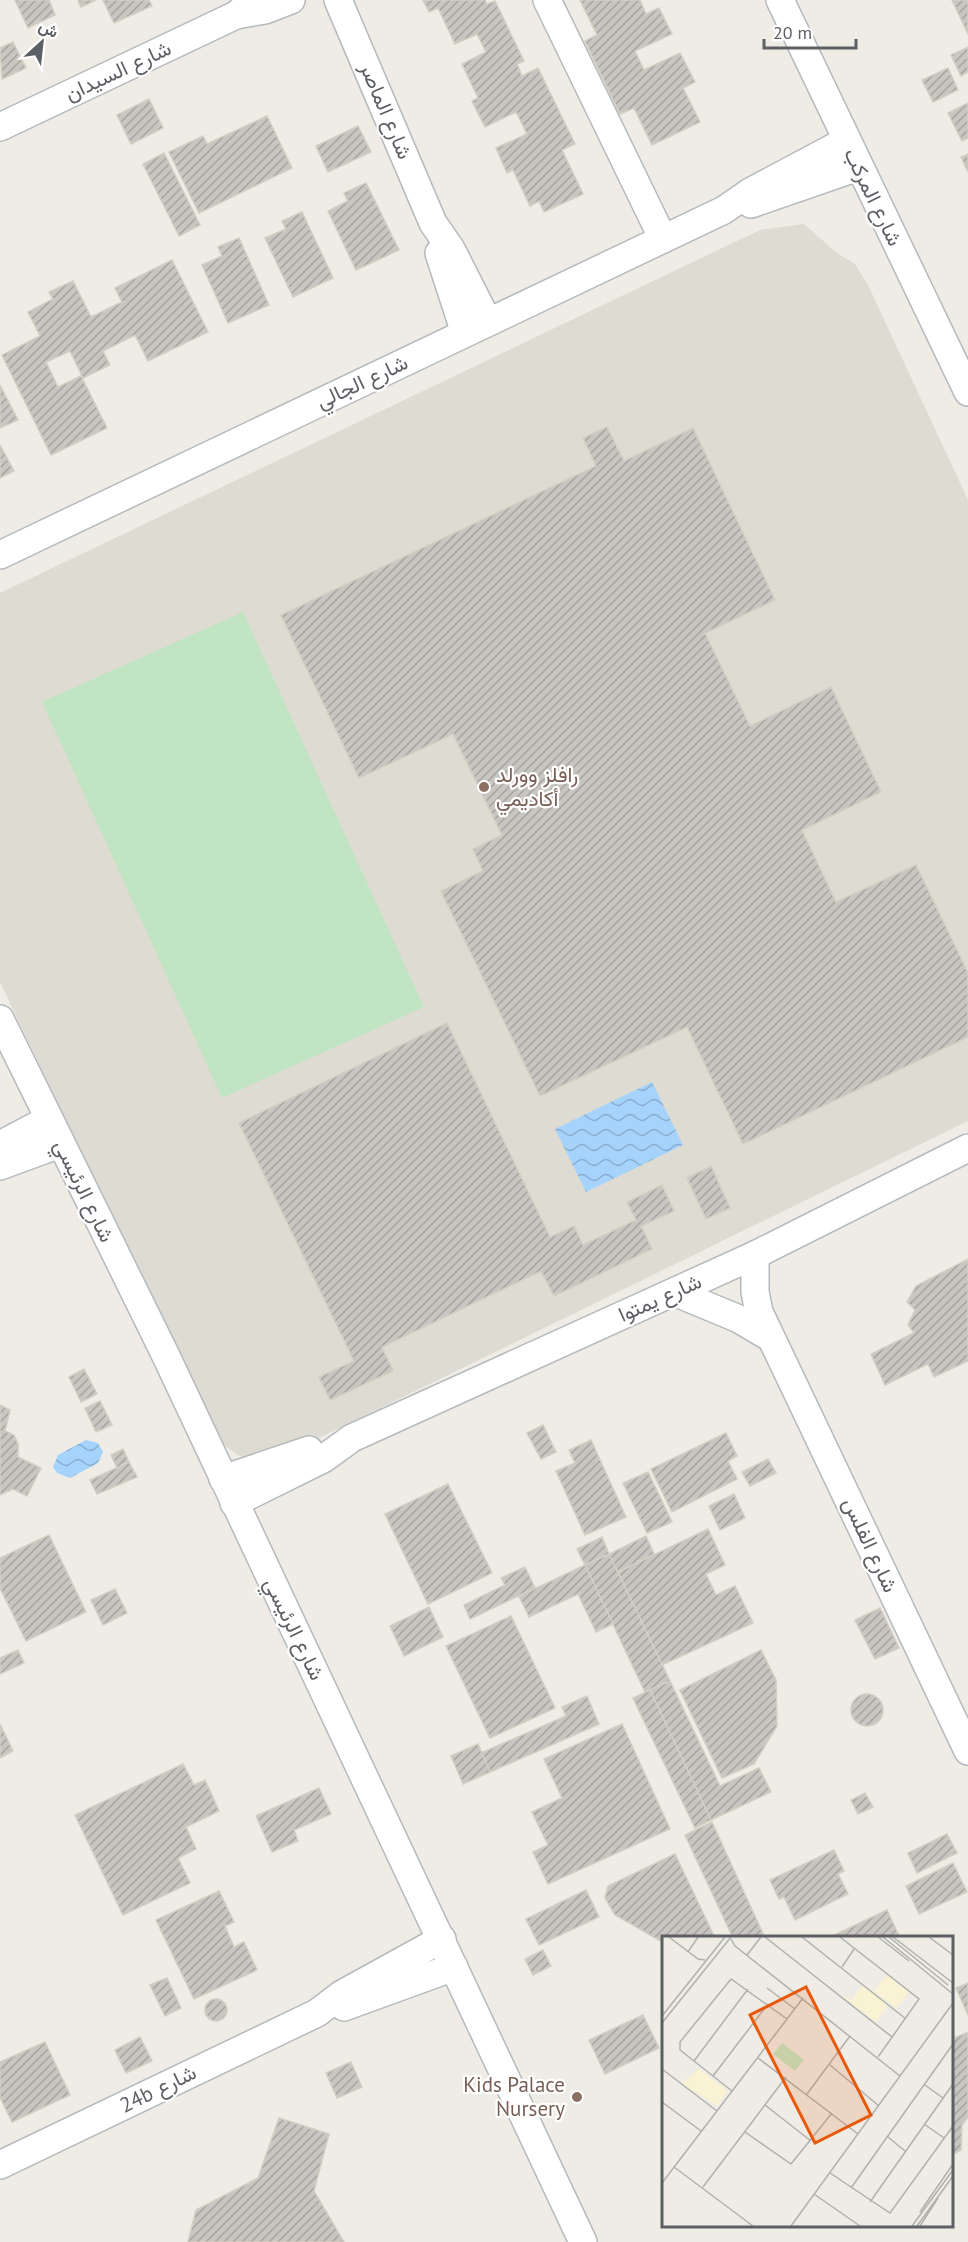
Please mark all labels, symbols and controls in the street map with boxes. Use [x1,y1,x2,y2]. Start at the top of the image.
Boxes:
north arrow [12,12,72,72]
scale bar [764,12,856,50]
text: ش [36,15,62,42]
text: 20 m [773,21,812,44]
street label: شارع السيدان [60,34,176,108]
street label: شارع الماصر [353,58,419,163]
street label: شارع المركب [837,143,909,251]
street label: شارع الجالي [312,349,414,418]
place label: رافلز وورلد أكاديمي [496,761,578,816]
marker: رافلز وورلد أكاديمي [477,780,491,794]
street label: شارع الرئيسي [44,1135,121,1248]
street label: شارع يمتوا [614,1267,706,1329]
street label: شارع الفلس [836,1493,904,1597]
street label: شارع الرئيسي [254,1573,331,1686]
inset map [662,1936,953,2227]
street label: 24b شارع [115,2058,201,2120]
place label: Kids Palace Nursery [463,2071,565,2122]
marker: Kids Palace Nursery [570,2090,584,2104]

